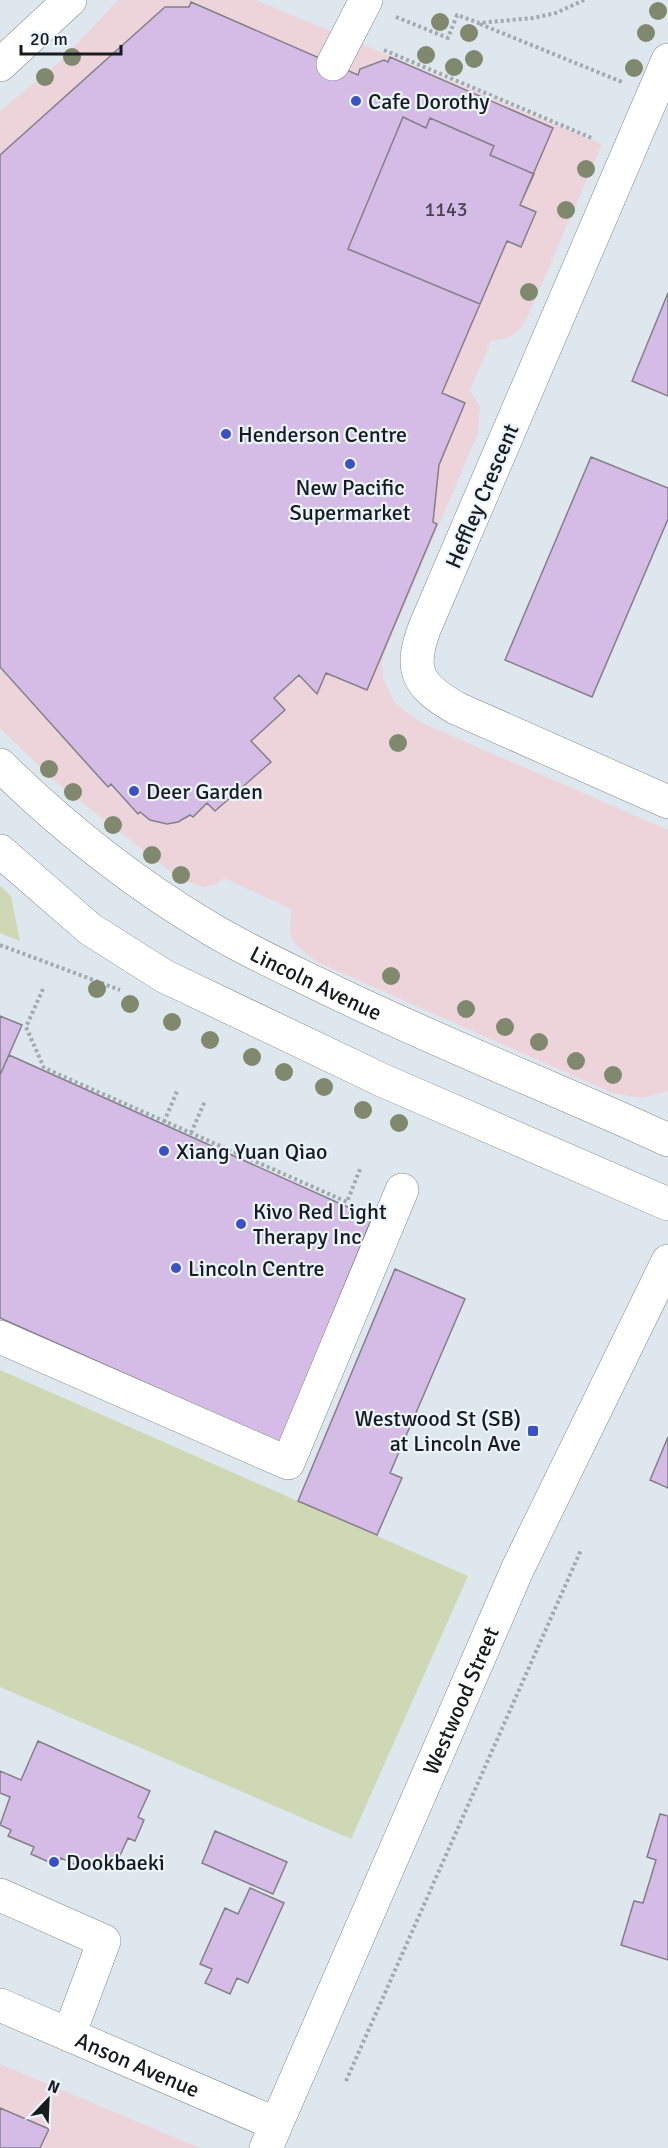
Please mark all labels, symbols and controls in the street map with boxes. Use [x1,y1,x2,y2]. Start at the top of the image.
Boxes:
scale bar [21,18,122,56]
text: 20 m [30,28,68,50]
place label: Cafe Dorothy [368,88,490,115]
marker: Cafe Dorothy [349,94,363,108]
house number: 1143 [424,197,468,222]
street label: Heffley Crescent [439,419,525,572]
place label: Henderson Centre [238,421,407,448]
marker: Henderson Centre [219,427,233,441]
marker: New Pacific Supermarket [343,457,357,471]
place label: New Pacific Supermarket [289,474,411,526]
place label: Deer Garden [146,778,263,805]
marker: Deer Garden [127,784,141,798]
street label: Lincoln Avenue [246,940,386,1026]
place label: Xiang Yuan Qiao [176,1138,328,1165]
marker: Xiang Yuan Qiao [157,1144,171,1158]
place label: Kivo Red Light Therapy Inc [253,1198,387,1250]
marker: Kivo Red Light Therapy Inc [234,1217,248,1231]
place label: Lincoln Centre [188,1255,325,1282]
marker: Lincoln Centre [169,1261,183,1275]
place label: Westwood St (SB) at Lincoln Ave [355,1405,521,1457]
marker: Westwood St (SB) at Lincoln Ave [526,1424,540,1438]
street label: Westwood Street [416,1622,505,1779]
place label: Dookbaeki [66,1849,165,1876]
marker: Dookbaeki [47,1855,61,1869]
street label: Anson Avenue [72,2026,204,2103]
north arrow [18,2070,78,2130]
text: N [44,2076,63,2098]

